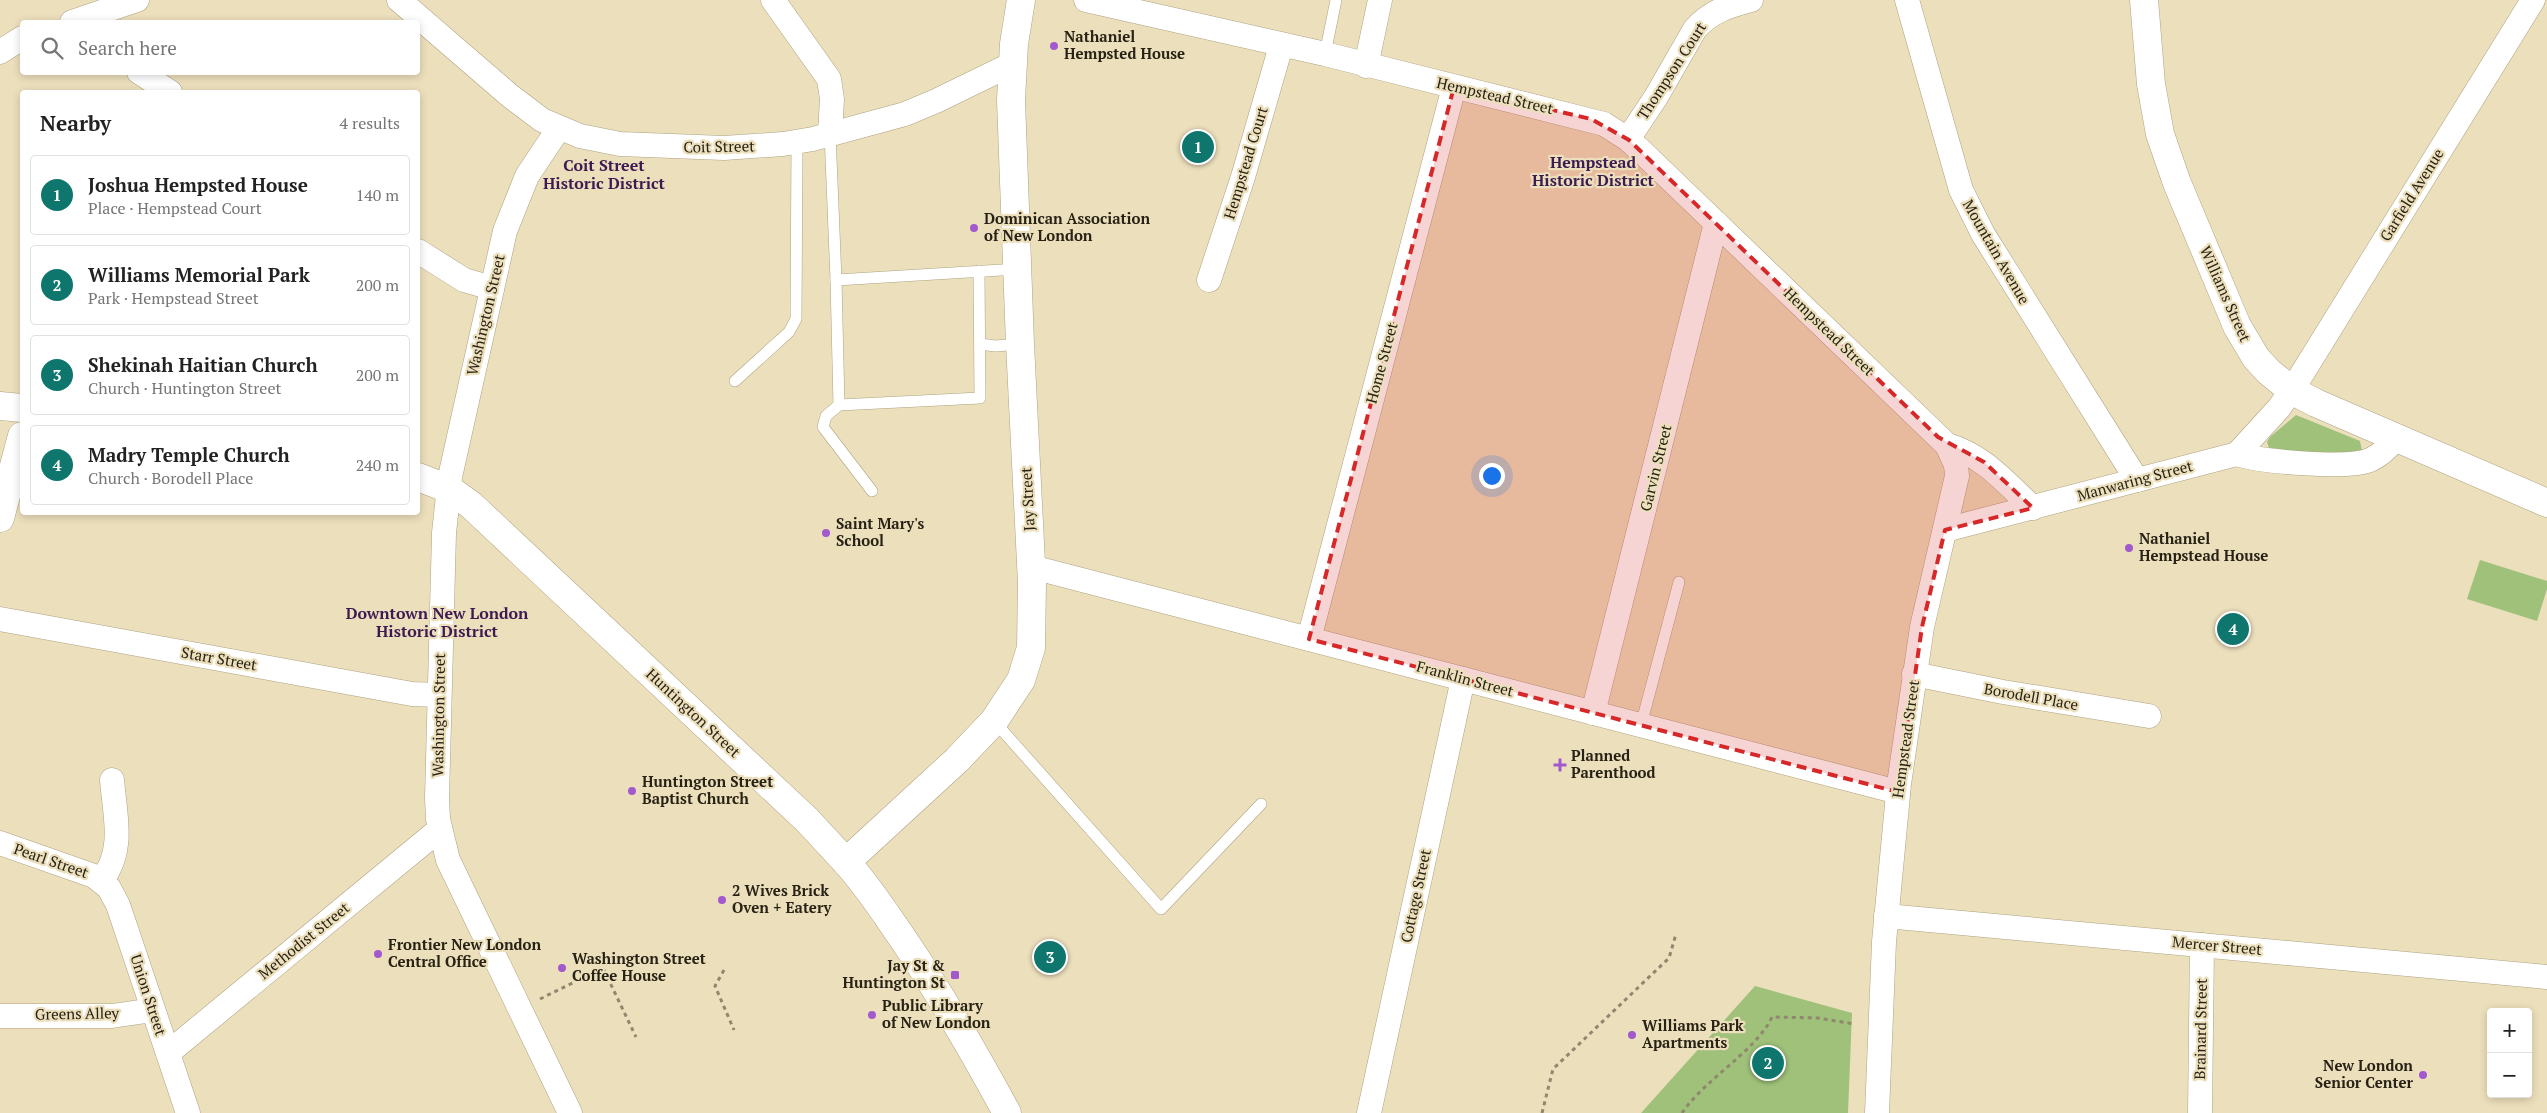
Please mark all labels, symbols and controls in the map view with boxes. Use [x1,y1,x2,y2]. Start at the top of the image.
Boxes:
street label: Thompson Court [1632,17,1710,123]
search box [20,20,420,75]
place label: Nathaniel Hempsted House [1064,26,1185,63]
icon: search [38,34,66,62]
text: Search here [78,35,177,60]
marker: Nathaniel Hempsted House [1048,40,1060,52]
street label: Hempstead Street [1435,72,1556,118]
street label: Hempstead Court [1218,104,1272,221]
text: Nearby [40,109,111,137]
text: 4 results [340,112,400,134]
pin: 1 [1182,128,1214,166]
street label: Coit Street [683,135,755,157]
street label: Garfield Avenue [2375,144,2448,245]
district label: Hempstead Historic District [1532,151,1655,191]
district label: Coit Street Historic District [543,154,666,194]
text: Joshua Hempsted House [88,172,308,197]
text: 1 [52,184,62,206]
text: 140 m [356,184,399,206]
street label: Mountain Avenue [1959,195,2035,308]
text: Place · Hempstead Court [88,197,262,219]
place label: Dominican Association of New London [984,208,1150,245]
marker: Dominican Association of New London [968,222,980,234]
street label: Williams Street [2196,243,2256,345]
street label: Washington Street [461,252,509,377]
text: Williams Memorial Park [88,262,310,287]
text: 2 [52,274,62,296]
text: 200 m [356,274,399,296]
street label: Hempstead Street [1780,283,1880,380]
text: Park · Hempstead Street [88,287,259,309]
street label: Home Street [1361,319,1402,406]
text: Shekinah Haitian Church [88,352,318,377]
text: 3 [52,364,62,386]
text: 200 m [356,364,399,386]
text: Church · Huntington Street [88,377,281,399]
street label: Garvin Street [1635,422,1676,513]
text: Madry Temple Church [88,442,290,467]
text: 4 [52,454,62,476]
text: 240 m [356,454,399,476]
street label: Manwaring Street [2075,455,2195,505]
your location [1479,463,1505,489]
street label: Jay Street [1015,466,1039,532]
text: Church · Borodell Place [88,467,253,489]
place label: Saint Mary's School [836,513,925,550]
marker: Saint Mary's School [820,527,832,539]
place label: Nathaniel Hempstead House [2139,528,2268,565]
marker: Nathaniel Hempstead House [2123,542,2135,554]
district label: Downtown New London Historic District [346,602,529,642]
pin: 4 [2217,610,2249,648]
street label: Starr Street [180,642,259,675]
street label: Washington Street [427,653,449,777]
street label: Franklin Street [1414,655,1516,701]
street label: Huntington Street [642,663,745,761]
street label: Hempstead Street [1887,678,1923,799]
street label: Borodell Place [1982,678,2080,714]
place label: Planned Parenthood [1571,745,1655,782]
marker: Planned Parenthood [1553,758,1567,772]
place label: Huntington Street Baptist Church [642,771,773,808]
marker: Huntington Street Baptist Church [626,785,638,797]
street label: Pearl Street [11,838,92,882]
street label: Cottage Street [1395,847,1435,944]
place label: 2 Wives Brick Oven + Eatery [732,880,833,917]
marker: 2 Wives Brick Oven + Eatery [716,894,728,906]
street label: Methodist Street [254,897,353,983]
street label: Mercer Street [2171,931,2263,959]
place label: Frontier New London Central Office [388,934,541,971]
pin: 3 [1034,938,1066,976]
marker: Frontier New London Central Office [372,948,384,960]
place label: Washington Street Coffee House [572,948,706,985]
street label: Union Street [126,951,172,1038]
place label: Jay St & Huntington St [842,955,945,992]
marker: Washington Street Coffee House [556,962,568,974]
marker: Jay St & Huntington St [949,969,961,981]
street label: Brainard Street [2189,978,2211,1080]
place label: Public Library of New London [882,995,991,1032]
street label: Greens Alley [35,1002,120,1024]
map controls [2487,1008,2532,1098]
button: + [2487,1008,2532,1053]
marker: Public Library of New London [866,1009,878,1021]
place label: Williams Park Apartments [1642,1015,1744,1052]
marker: Williams Park Apartments [1626,1029,1638,1041]
pin: 2 [1752,1044,1784,1082]
button: − [2487,1053,2532,1098]
place label: New London Senior Center [2315,1055,2414,1092]
marker: New London Senior Center [2417,1069,2429,1081]

